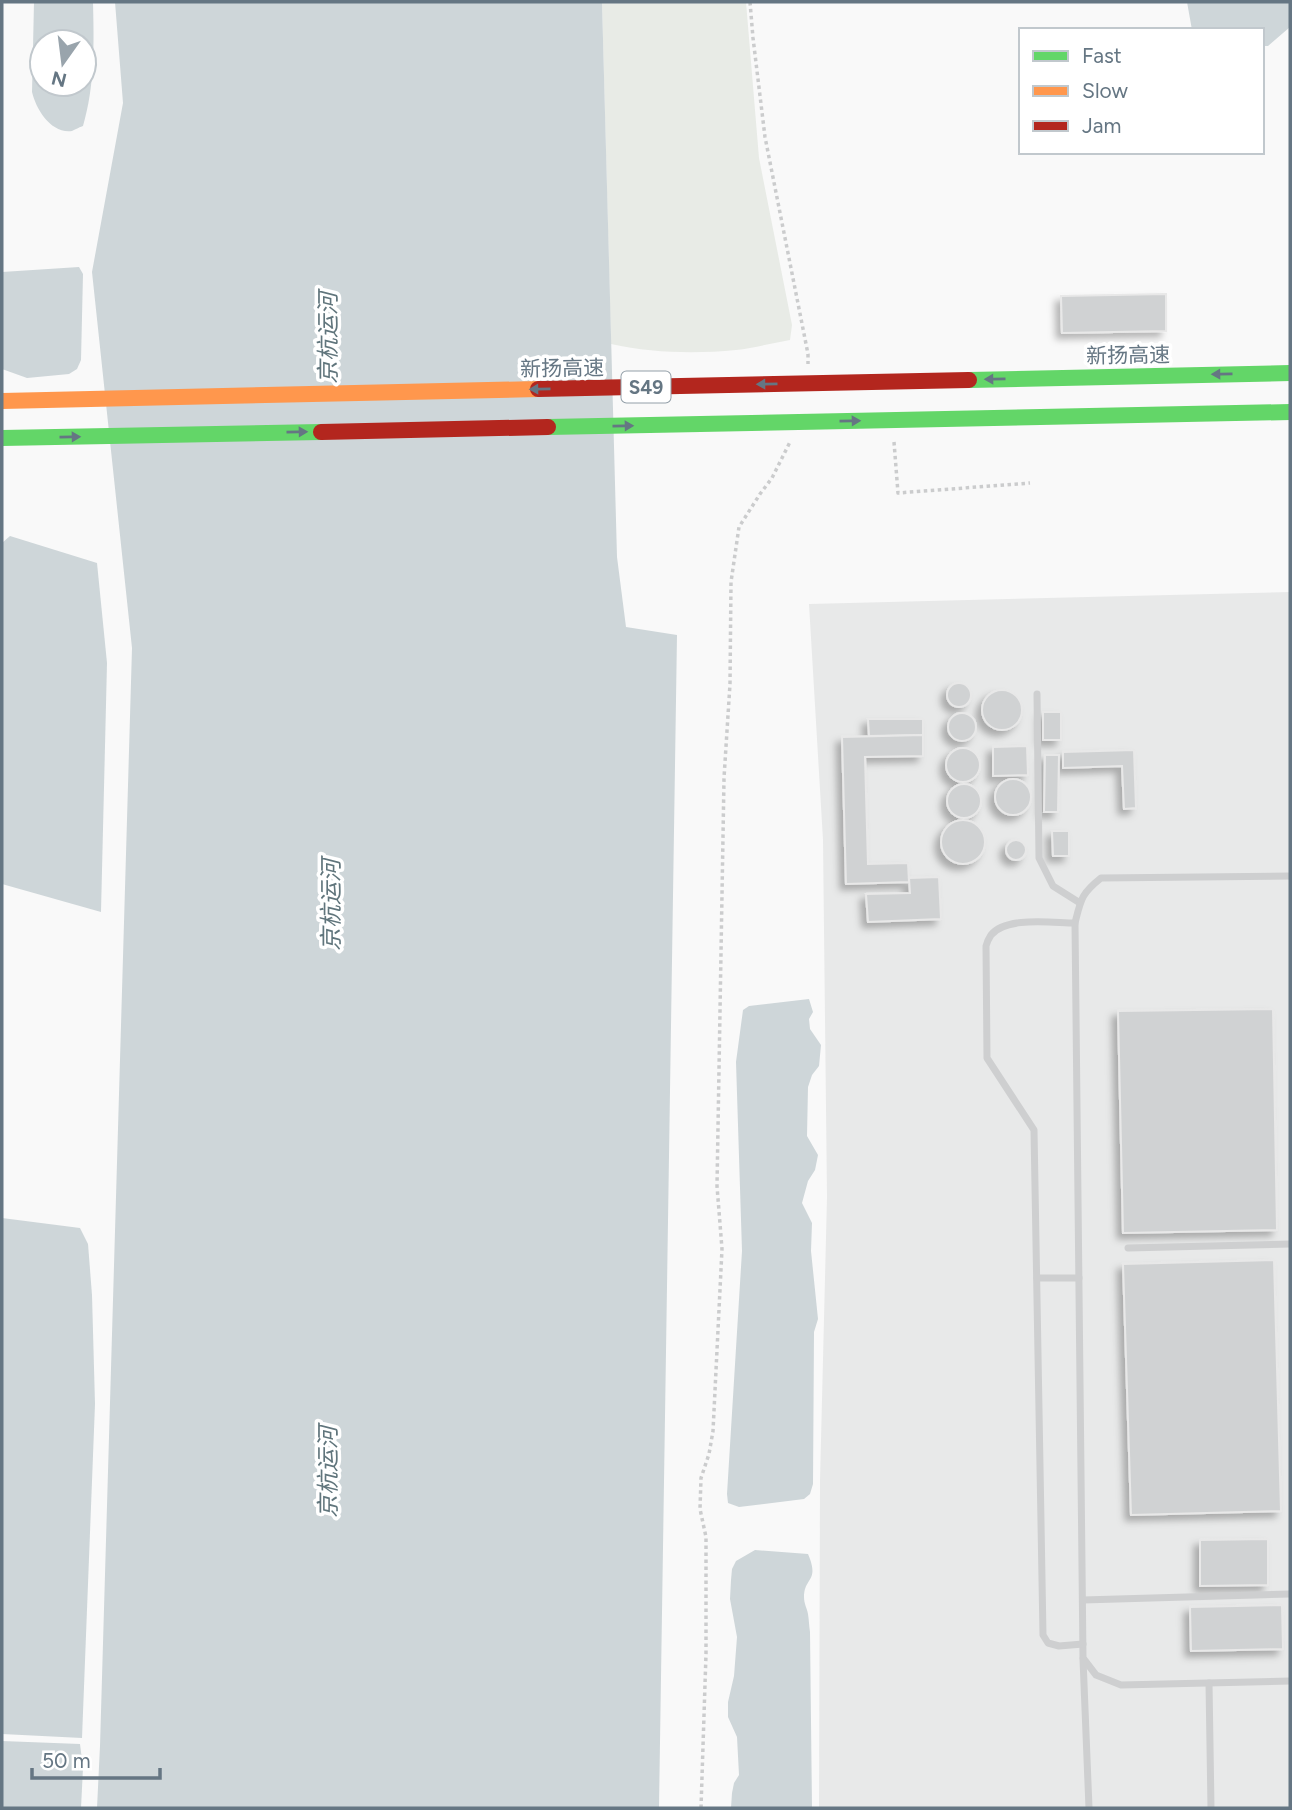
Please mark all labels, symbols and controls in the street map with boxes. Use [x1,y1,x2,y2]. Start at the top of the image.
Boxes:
north arrow [28,28,98,98]
legend [1019,28,1264,154]
text: Fast [1082,43,1122,68]
text: N [49,66,69,92]
text: Slow [1082,78,1128,103]
text: Jam [1082,113,1121,138]
water label: 京杭运河 [314,288,342,384]
street label: 新扬高速 [1086,342,1170,368]
street label: 新扬高速 [520,355,604,381]
one-way arrow [1211,368,1233,380]
road number: S49 [622,372,670,402]
one-way arrow [983,373,1005,385]
one-way arrow [756,378,778,390]
one-way arrow [528,383,550,395]
one-way arrow [840,415,862,427]
one-way arrow [612,420,634,431]
one-way arrow [287,427,309,438]
one-way arrow [59,431,81,443]
water label: 京杭运河 [317,855,345,951]
water label: 京杭运河 [314,1422,342,1518]
scale bar [32,1736,159,1780]
text: 50 m [42,1748,91,1773]

